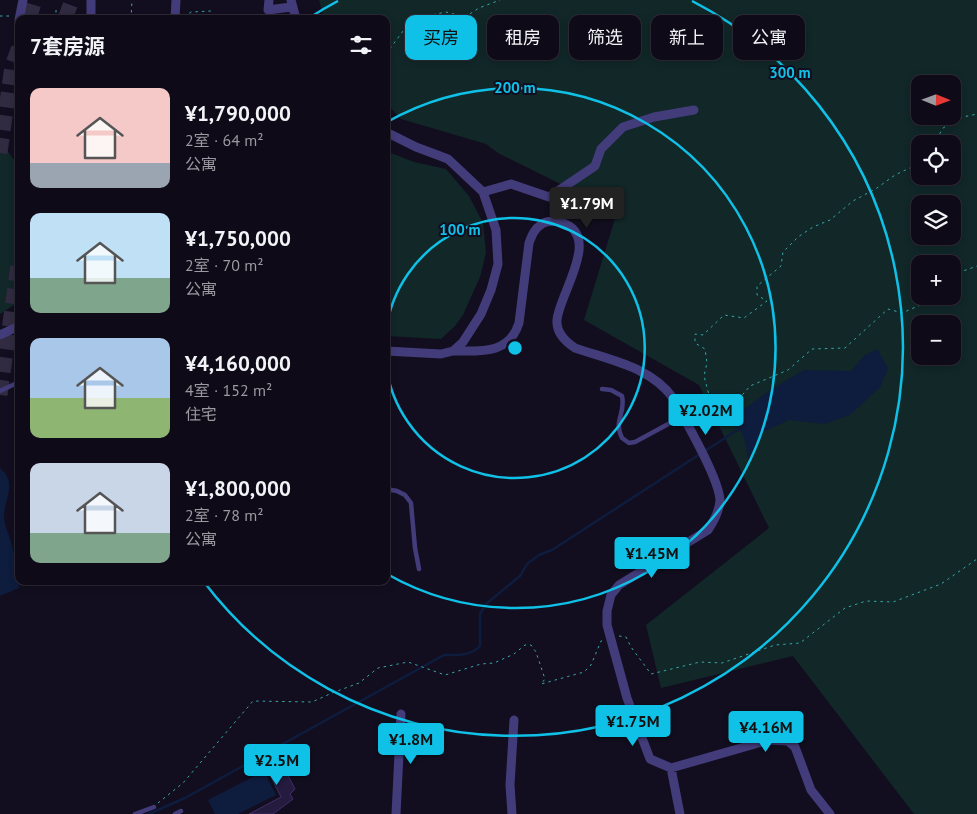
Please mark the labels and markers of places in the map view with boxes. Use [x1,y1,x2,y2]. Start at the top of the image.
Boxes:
pin: ¥1.79M [546,186,628,229]
centre of rings [506,339,524,357]
pin: ¥2.02M [665,394,747,436]
pin: ¥1.45M [611,536,693,579]
pin: ¥1.75M [592,704,674,747]
pin: ¥4.16M [725,710,807,753]
pin: ¥1.8M [376,722,446,765]
pin: ¥2.5M [242,744,312,786]

